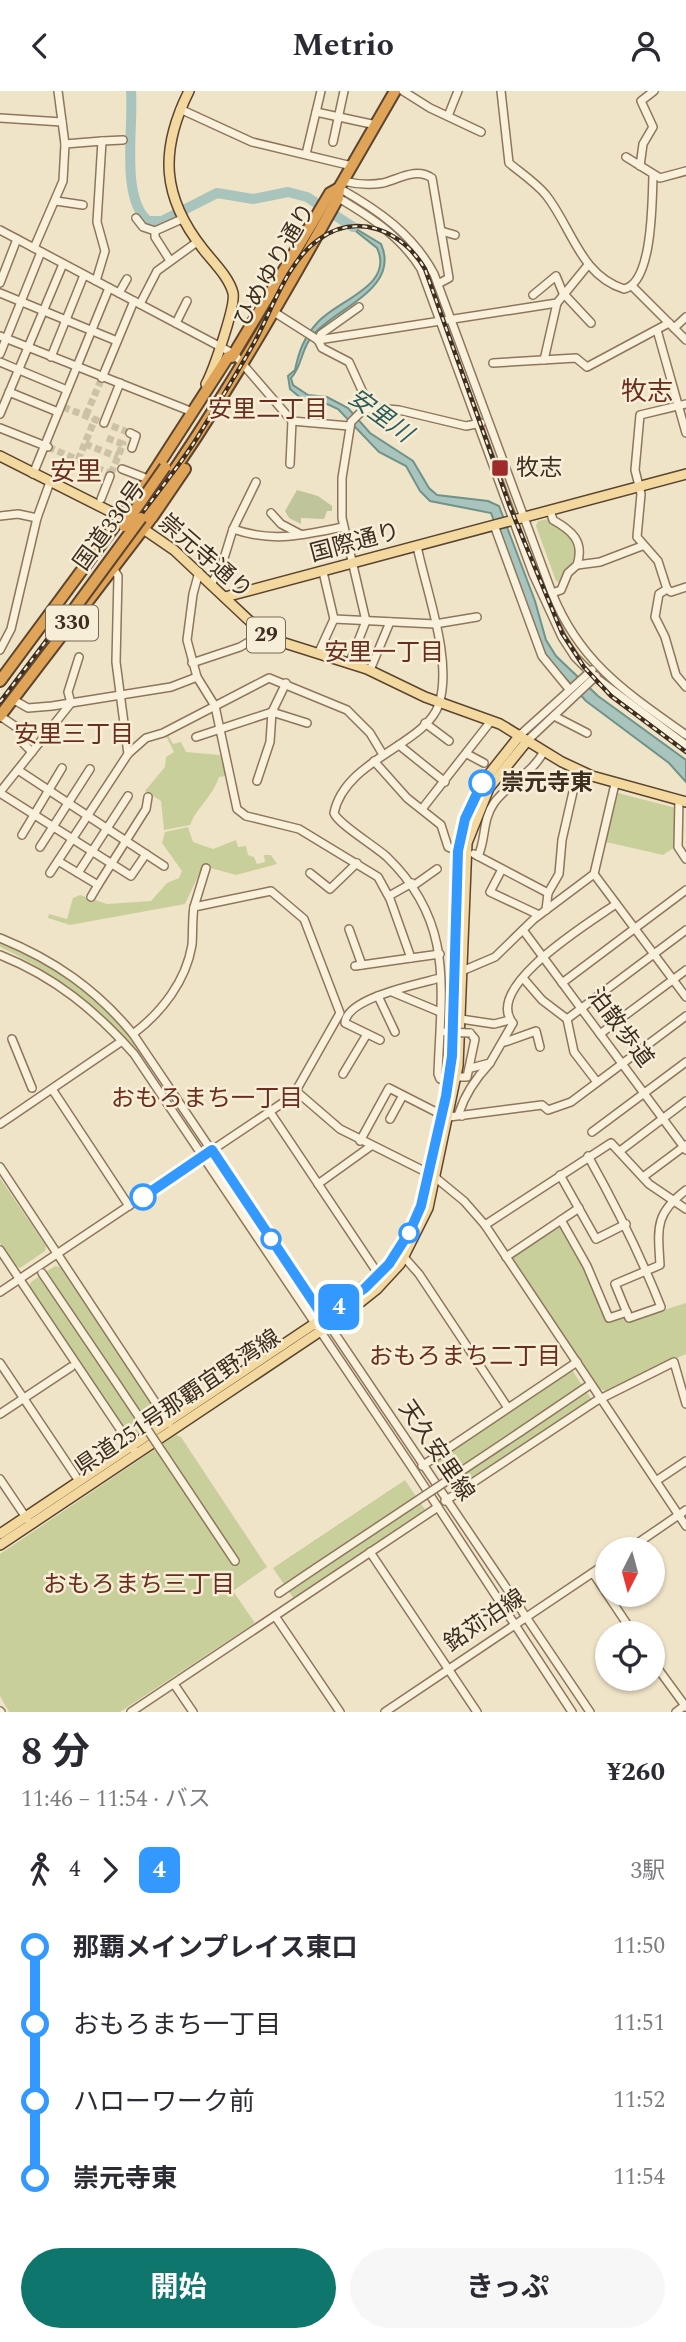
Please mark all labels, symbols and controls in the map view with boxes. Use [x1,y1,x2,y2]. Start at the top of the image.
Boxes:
text: Metrio [292,21,394,70]
icon: back [21,27,59,65]
icon: person [627,27,665,65]
street label: ひめゆり通り [225,196,325,334]
district label: 牧志 [621,372,673,412]
water label: 安里川 [340,380,422,453]
district label: 安里二丁目 [208,392,328,428]
place label: 牧志 [516,451,562,486]
district label: 安里 [50,452,102,492]
marker: 牧志 [490,458,510,478]
street label: 国道330号 [65,474,155,578]
street label: 崇元寺通り [150,506,260,608]
street label: 国際通り [306,514,404,572]
road number: 330 [46,605,98,641]
road number: 29 [247,617,285,653]
district label: 安里一丁目 [324,635,444,671]
district label: 安里三丁目 [14,717,134,753]
place label: 崇元寺東 [501,766,593,801]
marker: 崇元寺東 [469,770,495,796]
street label: 泊散歩道 [578,981,662,1075]
district label: おもろまち一丁目 [111,1081,303,1117]
unlabelled marker [130,1184,156,1210]
unlabelled marker [399,1223,419,1243]
unlabelled marker [261,1229,281,1249]
line badge: 4 [316,1284,362,1330]
text: 4 [332,1289,346,1325]
street label: 県道251号那覇宜野湾線 [68,1321,288,1485]
district label: おもろまち二丁目 [369,1339,561,1375]
street label: 天久安里線 [389,1394,483,1508]
north arrow [595,1537,665,1607]
map controls [595,1537,665,1691]
district label: おもろまち三丁目 [43,1567,235,1603]
street label: 銘苅泊線 [437,1581,533,1661]
button: locate [595,1621,665,1691]
text: 8 分 [21,1724,90,1782]
text: ¥260 [607,1752,665,1792]
text: 11:46 – 11:54 · バス [21,1782,211,1817]
icon: walk [21,1851,59,1889]
icon: forward [91,1851,129,1889]
text: 4 [69,1852,81,1887]
text: 4 [153,1852,166,1888]
text: 3駅 [631,1854,665,1889]
text: 那覇メインプレイス東口 [73,1928,357,1968]
text: 11:50 [613,1929,665,1964]
text: おもろまち一丁目 [73,2005,281,2045]
text: 11:51 [613,2006,665,2041]
text: ハローワーク前 [73,2082,255,2122]
text: 11:52 [613,2083,665,2118]
text: 崇元寺東 [73,2159,177,2199]
text: 11:54 [613,2160,665,2195]
button: 開始 [21,2248,336,2328]
button: きっぷ [350,2248,665,2328]

